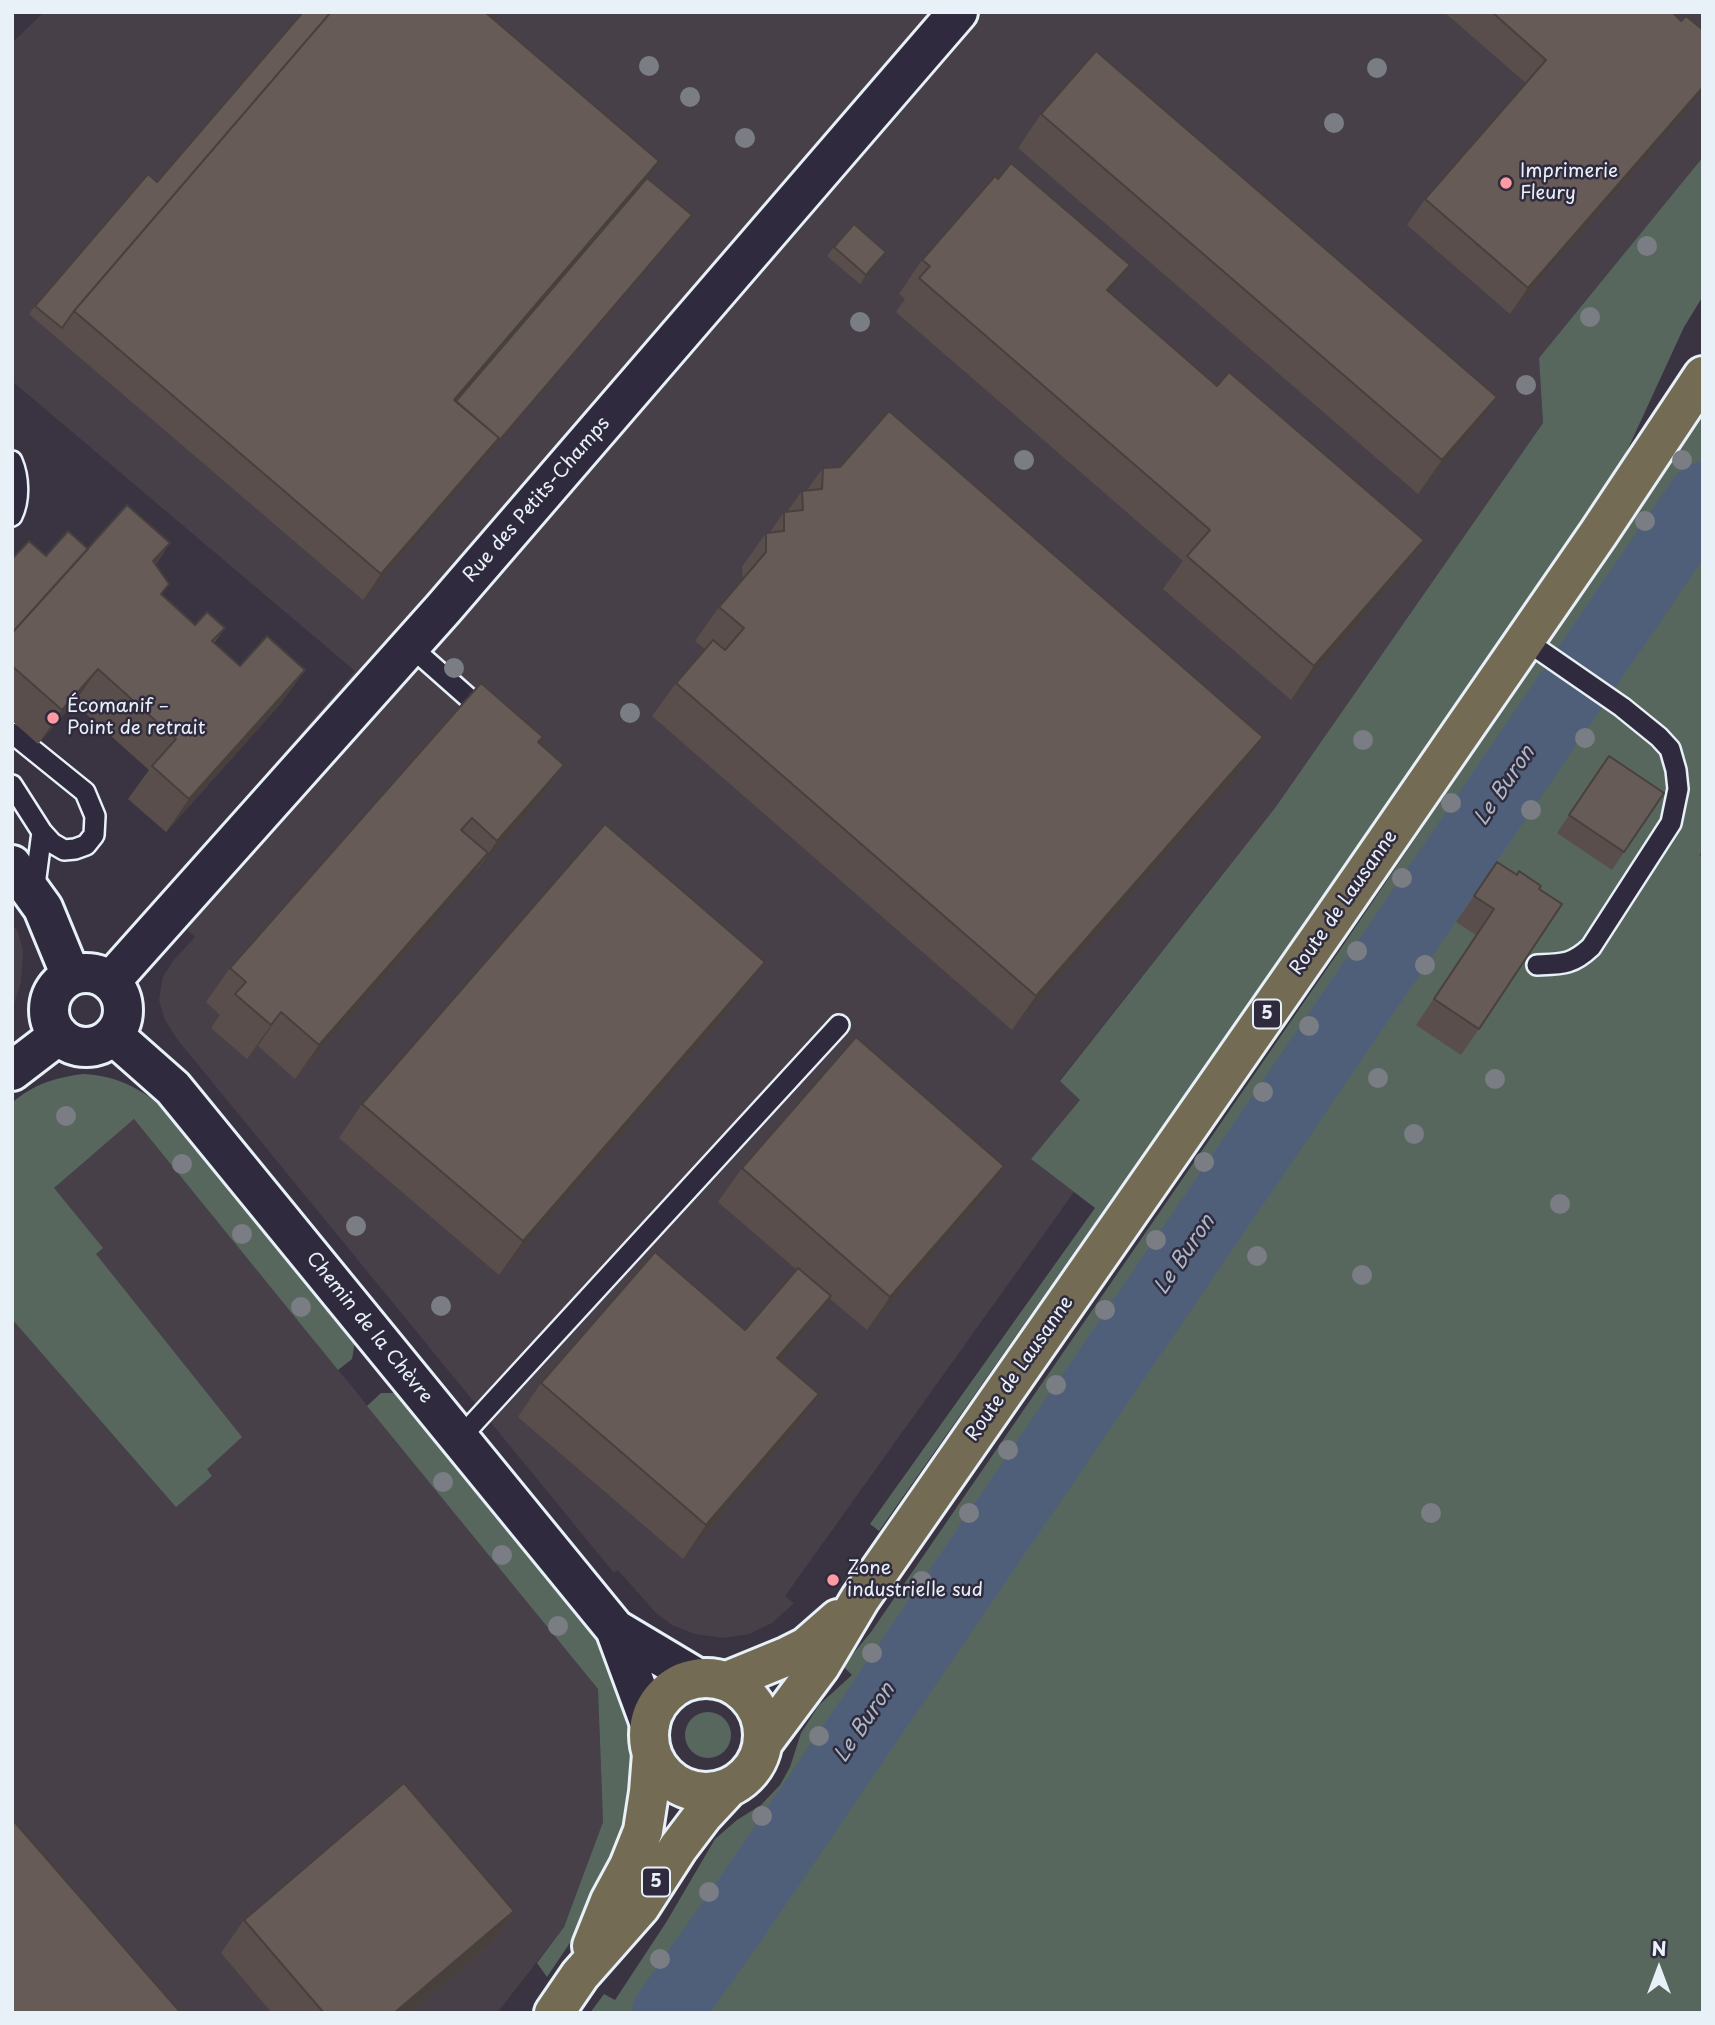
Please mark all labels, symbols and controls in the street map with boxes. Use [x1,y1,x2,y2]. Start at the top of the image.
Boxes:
place label: Imprimerie Fleury [1520,161,1618,205]
marker: Imprimerie Fleury [1498,175,1514,191]
street label: Rue des Petits-Champs [459,413,615,587]
place label: Écomanif – Point de retrait [67,696,206,740]
marker: Écomanif – Point de retrait [45,710,61,726]
water label: Le Buron [1469,741,1541,831]
street label: Route de Lausanne [1285,826,1403,980]
road number: 5 [1253,1000,1281,1028]
water label: Le Buron [1149,1210,1221,1300]
street label: Chemin de la Chèvre [301,1248,437,1408]
street label: Route de Lausanne [961,1292,1079,1446]
place label: Zone industrielle sud [847,1558,983,1602]
marker: Zone industrielle sud [825,1572,841,1588]
water label: Le Buron [829,1678,901,1768]
road number: 5 [642,1868,670,1896]
north arrow [1624,1934,1694,2004]
text: N [1651,1934,1667,1962]

